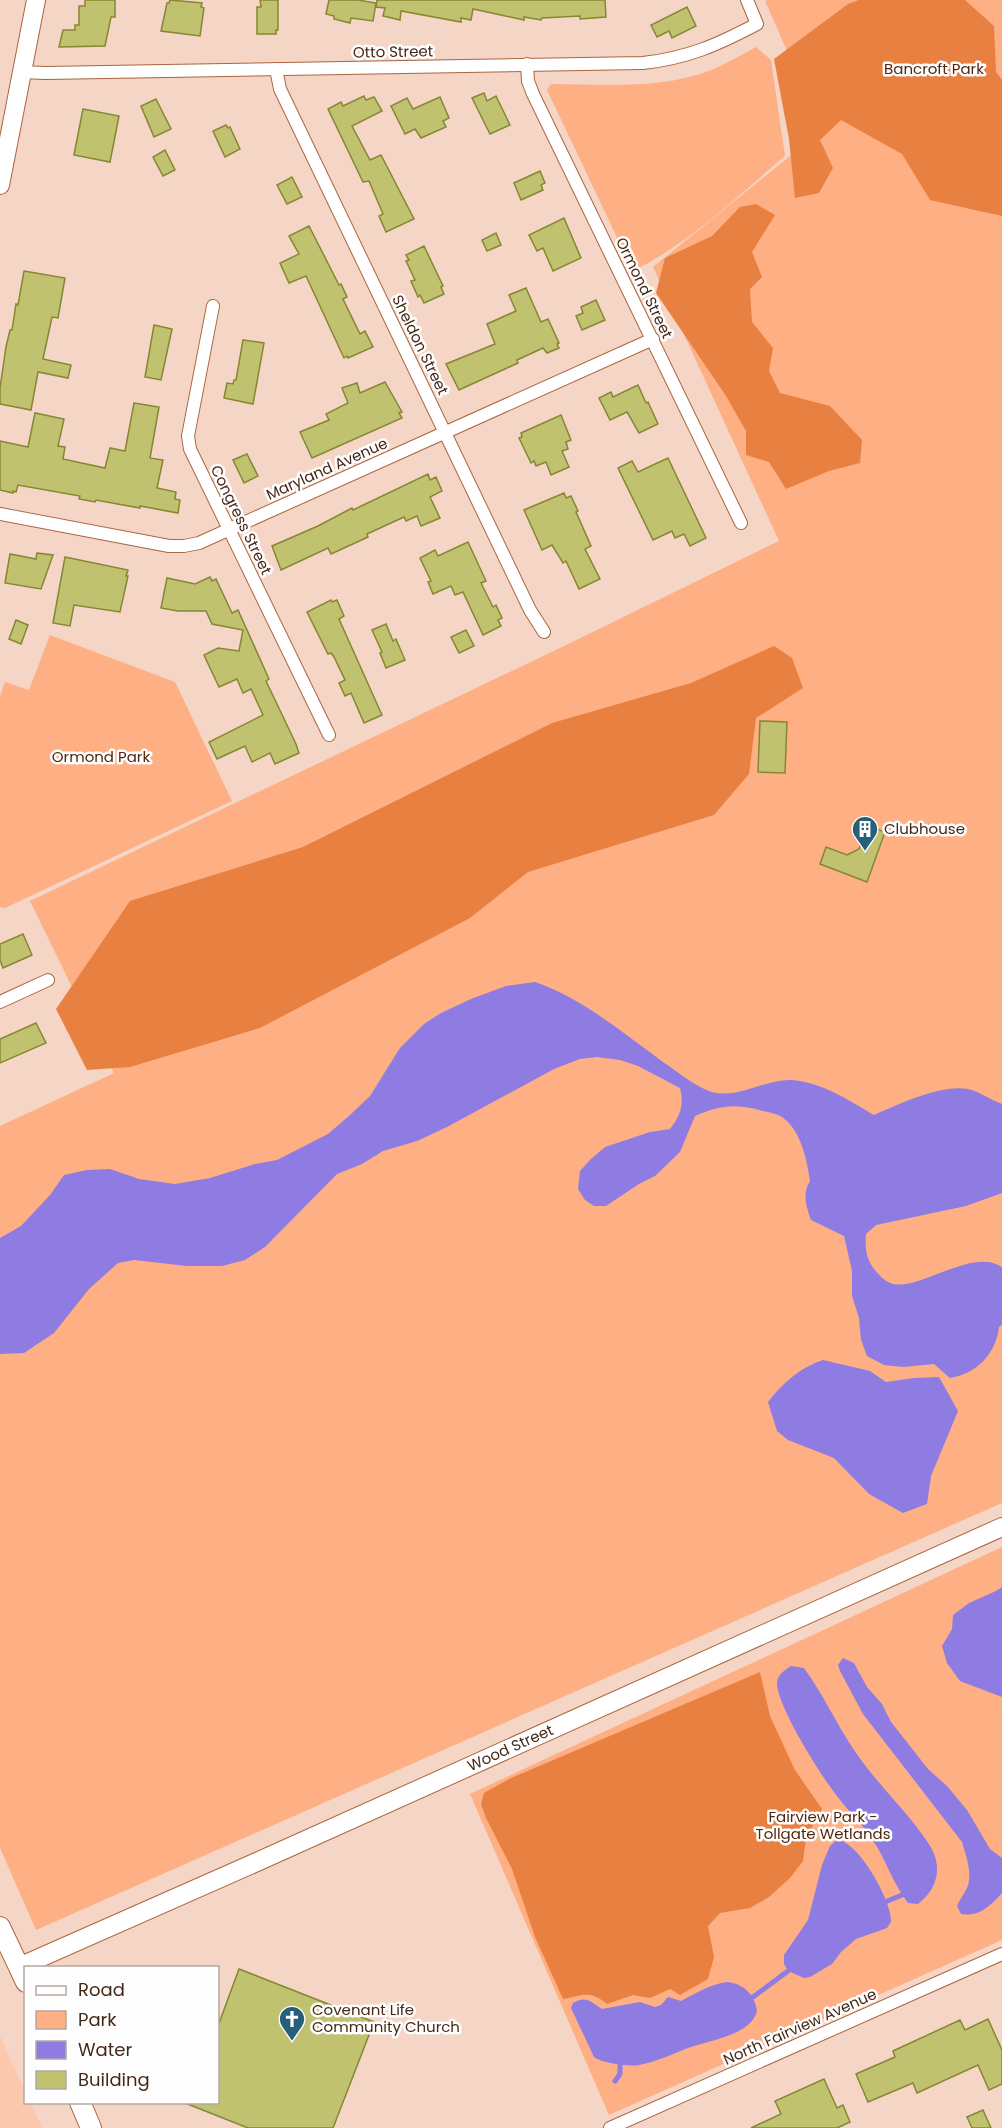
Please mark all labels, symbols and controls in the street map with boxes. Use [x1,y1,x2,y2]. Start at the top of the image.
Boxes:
street label: Otto Street [353,40,433,63]
park label: Bancroft Park [884,58,984,79]
street label: Ormond Street [611,234,678,342]
street label: Sheldon Street [387,291,454,398]
street label: Maryland Avenue [263,432,391,505]
street label: Congress Street [206,462,277,578]
park label: Ormond Park [52,746,150,767]
building icon: Clubhouse [850,814,880,852]
place label: Clubhouse [884,818,965,839]
street label: Wood Street [464,1719,556,1776]
park label: Fairview Park - Tollgate Wetlands [756,1806,891,1844]
legend [24,1966,219,2104]
text: Road [78,1977,125,2002]
street label: North Fairview Avenue [720,1983,880,2070]
place label: Covenant Life Community Church [312,1999,460,2037]
church icon: Covenant Life Community Church [277,2004,307,2042]
text: Park [78,2007,117,2032]
text: Water [78,2037,132,2062]
text: Building [78,2067,150,2092]

